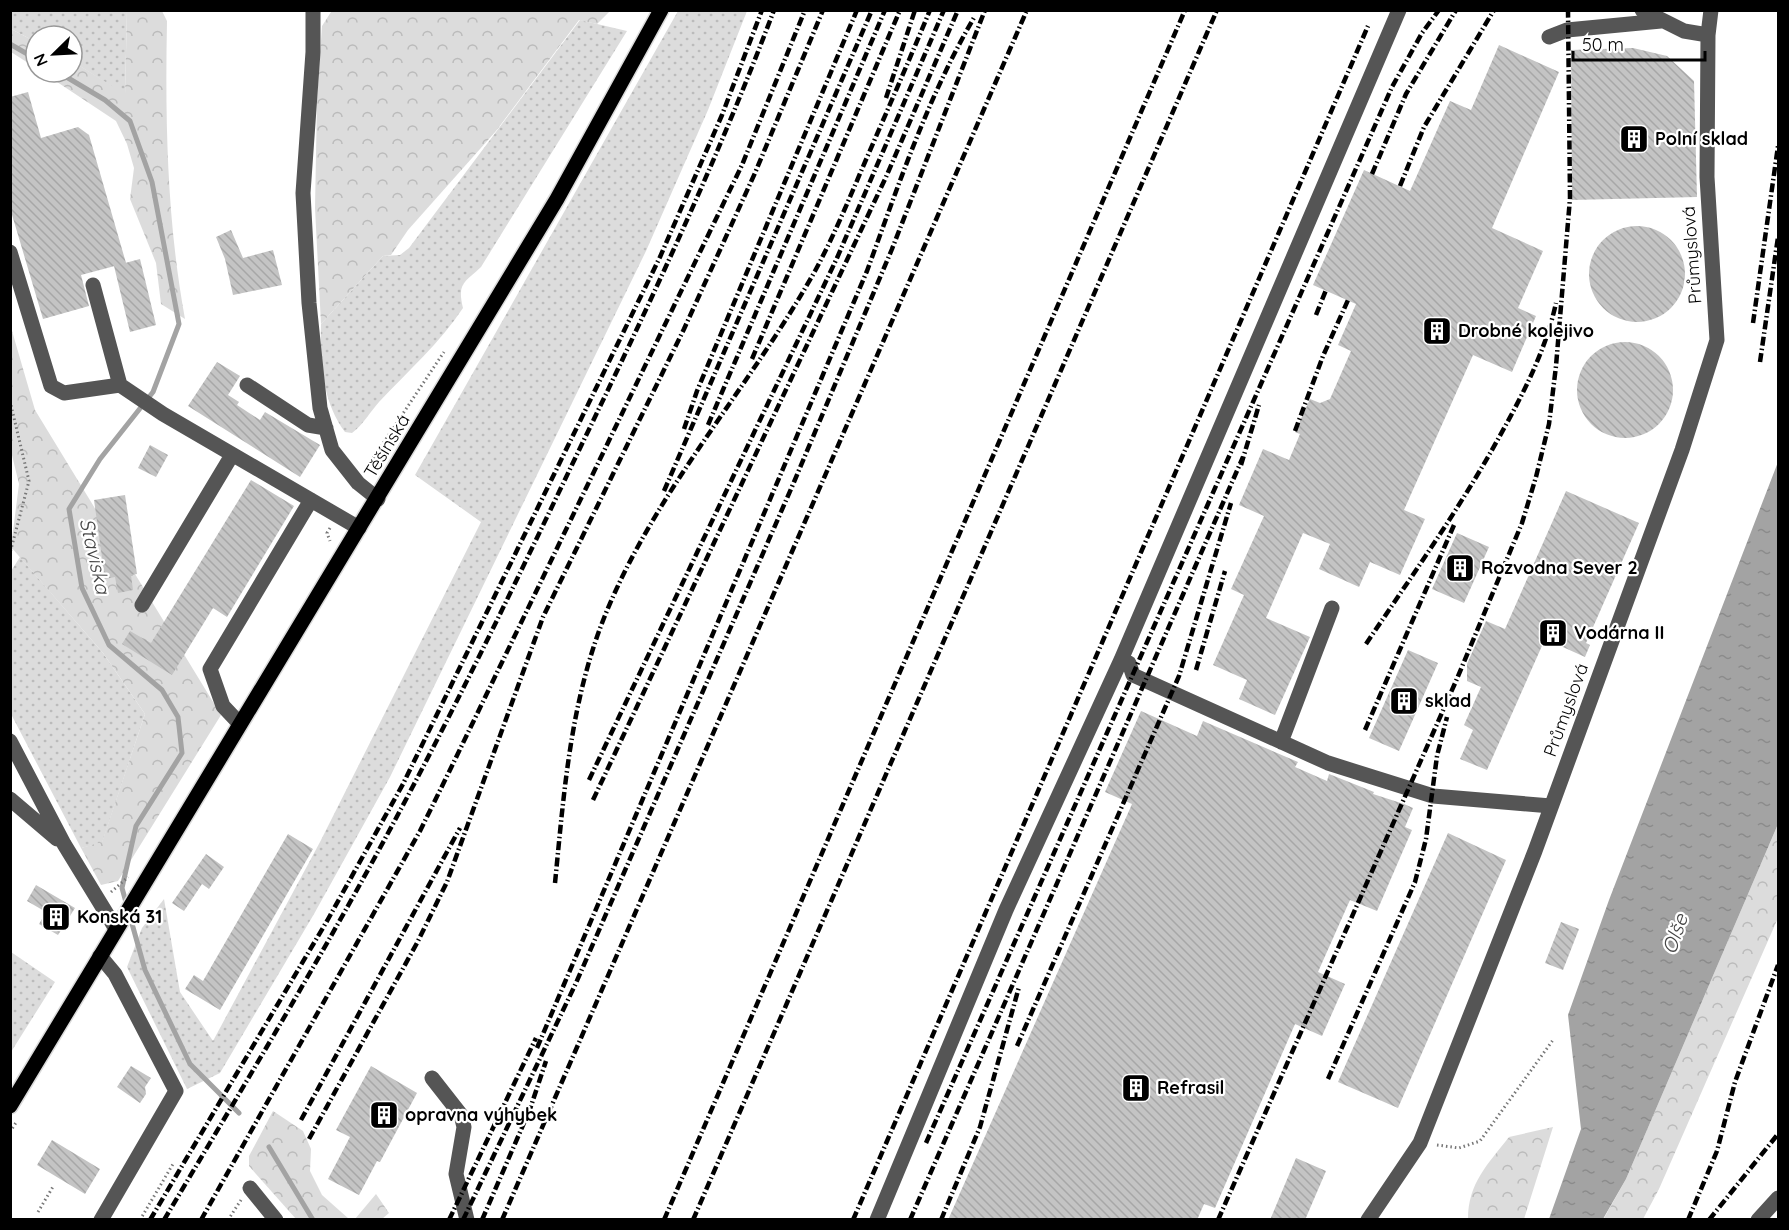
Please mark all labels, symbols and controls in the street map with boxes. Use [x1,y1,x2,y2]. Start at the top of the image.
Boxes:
north arrow [24,24,84,84]
scale bar [1573,24,1705,62]
text: 50 m [1582,33,1624,56]
text: N [29,51,52,70]
building icon: Polní sklad [1618,123,1650,155]
place label: Polní sklad [1655,127,1748,150]
street label: Průmyslová [1677,205,1706,305]
building icon: Drobné kolejivo [1421,315,1453,347]
place label: Drobné kolejivo [1458,319,1594,342]
street label: Těšínská [359,410,415,482]
water label: Staviska [75,516,117,598]
building icon: Rozvodna Sever 2 [1444,552,1476,584]
place label: Rozvodna Sever 2 [1481,556,1638,579]
building icon: Vodárna II [1537,617,1569,649]
place label: Vodárna II [1574,621,1664,644]
street label: Průmyslová [1538,660,1593,760]
building icon: sklad [1388,685,1420,717]
place label: sklad [1425,689,1471,712]
building icon: Konská 31 [40,901,72,933]
place label: Konská 31 [77,905,162,928]
water label: Olše [1656,910,1693,957]
building icon: Refrasil [1120,1072,1152,1104]
place label: Refrasil [1157,1076,1224,1099]
building icon: opravna výhybek [368,1099,400,1131]
place label: opravna výhybek [405,1103,557,1126]

